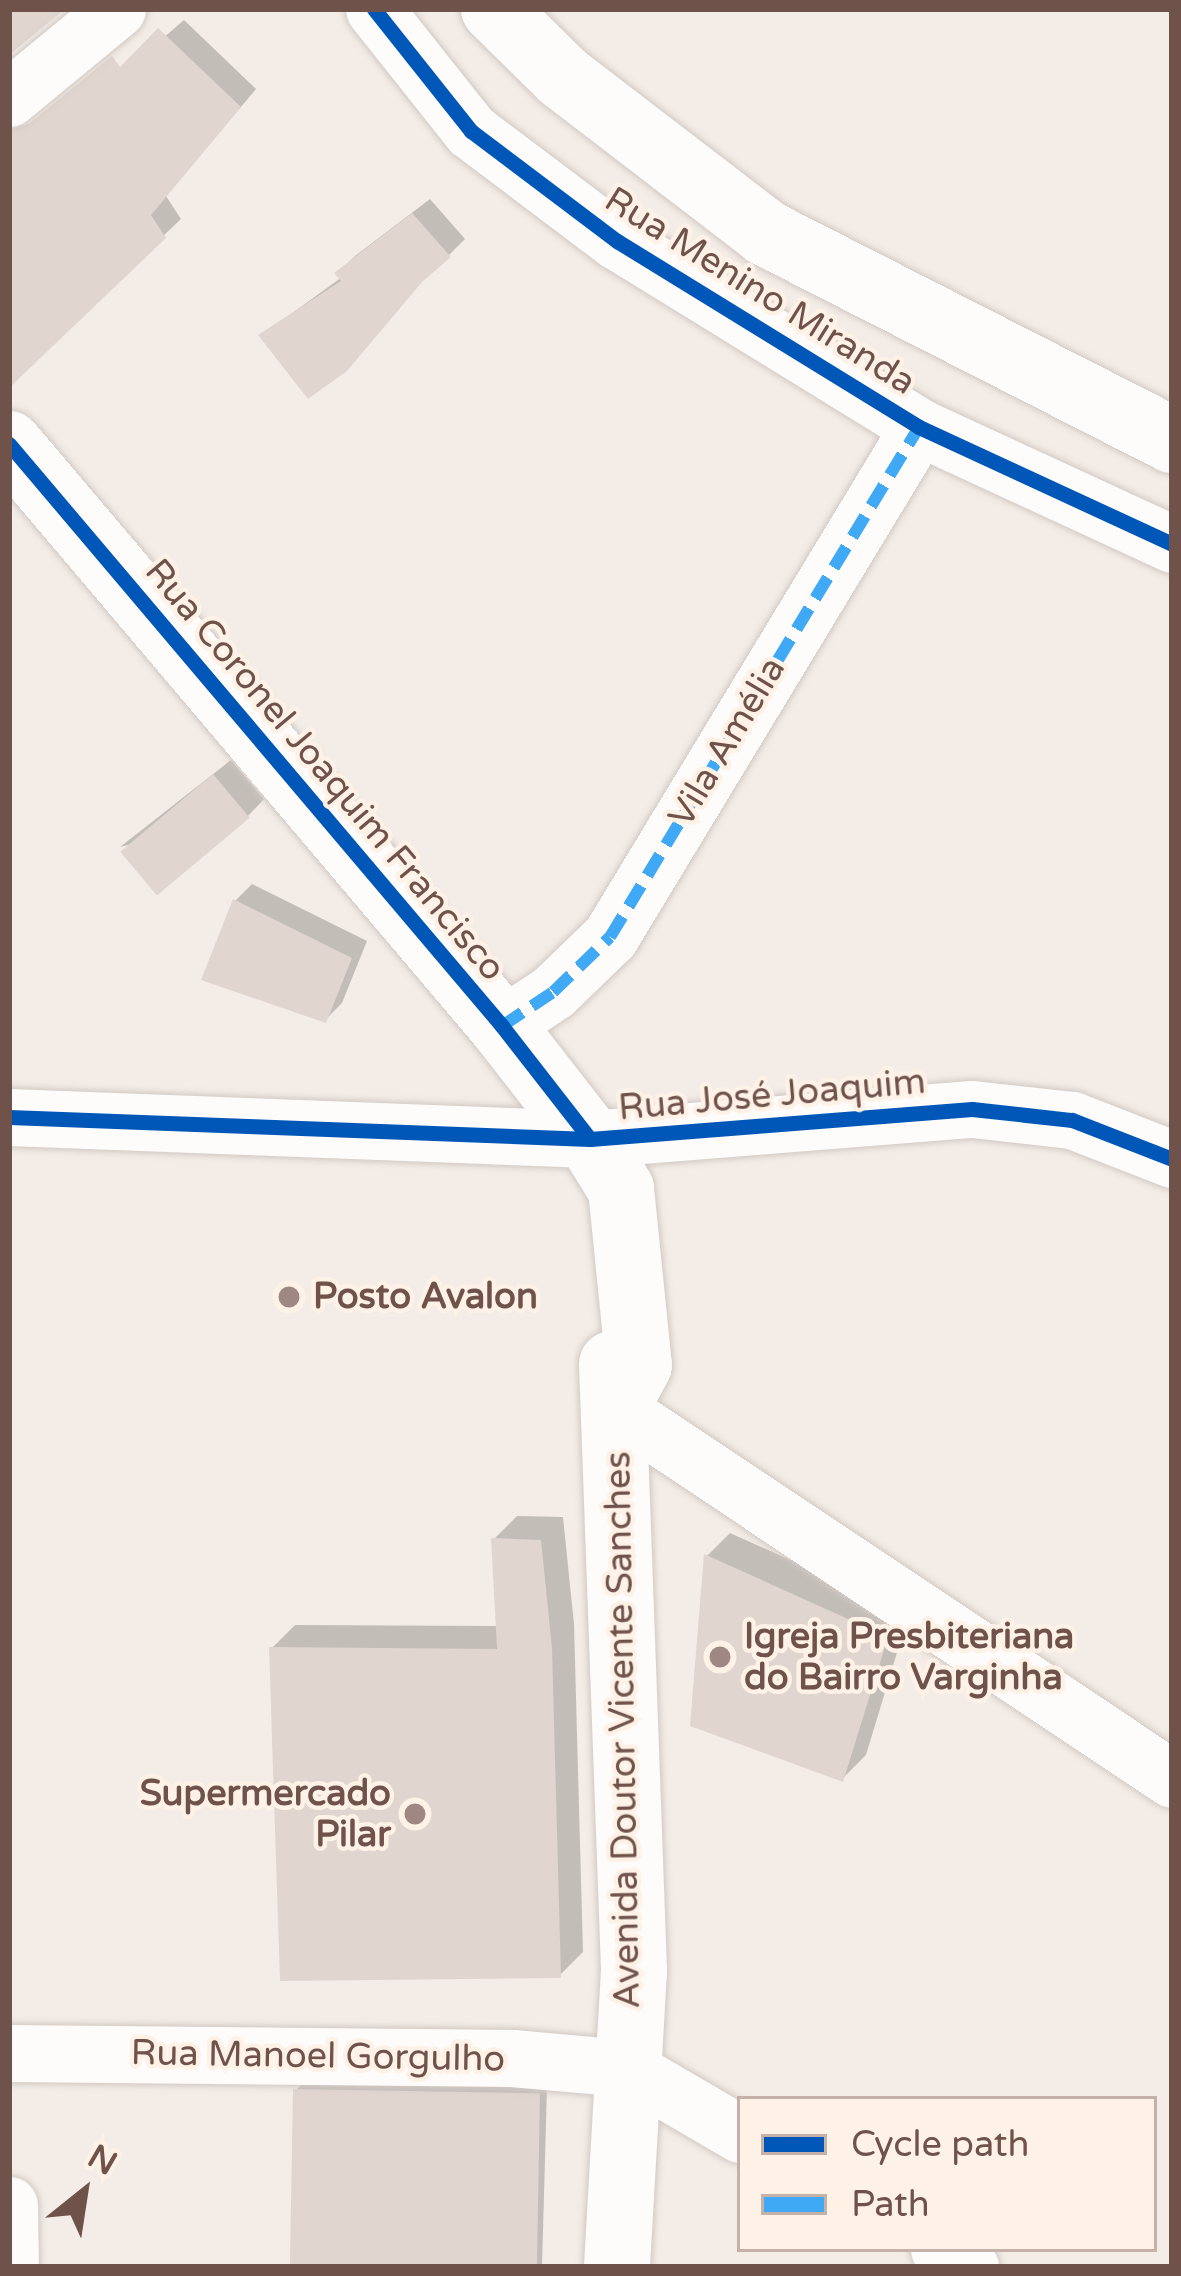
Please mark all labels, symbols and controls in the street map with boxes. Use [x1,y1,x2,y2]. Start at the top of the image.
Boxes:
street label: Rua Menino Miranda [597,178,923,404]
street label: Rua Coronel Joaquim Francisco [136,550,514,990]
street label: Vila Amélia [659,649,795,835]
street label: Rua José Joaquim [617,1060,927,1130]
place label: Posto Avalon [313,1275,538,1319]
marker: Posto Avalon [276,1284,302,1310]
street label: Avenida Doutor Vicente Sanches [597,1451,649,2009]
place label: Igreja Presbiteriana do Bairro Varginha [744,1614,1074,1699]
marker: Igreja Presbiteriana do Bairro Varginha [707,1644,733,1670]
place label: Supermercado Pilar [140,1771,391,1856]
marker: Supermercado Pilar [402,1801,428,1827]
street label: Rua Manoel Gorgulho [130,2031,506,2081]
legend [737,2096,1157,2252]
text: Cycle path [851,2123,1029,2166]
north arrow [24,2132,144,2252]
text: N [81,2137,123,2184]
text: Path [851,2183,930,2226]

